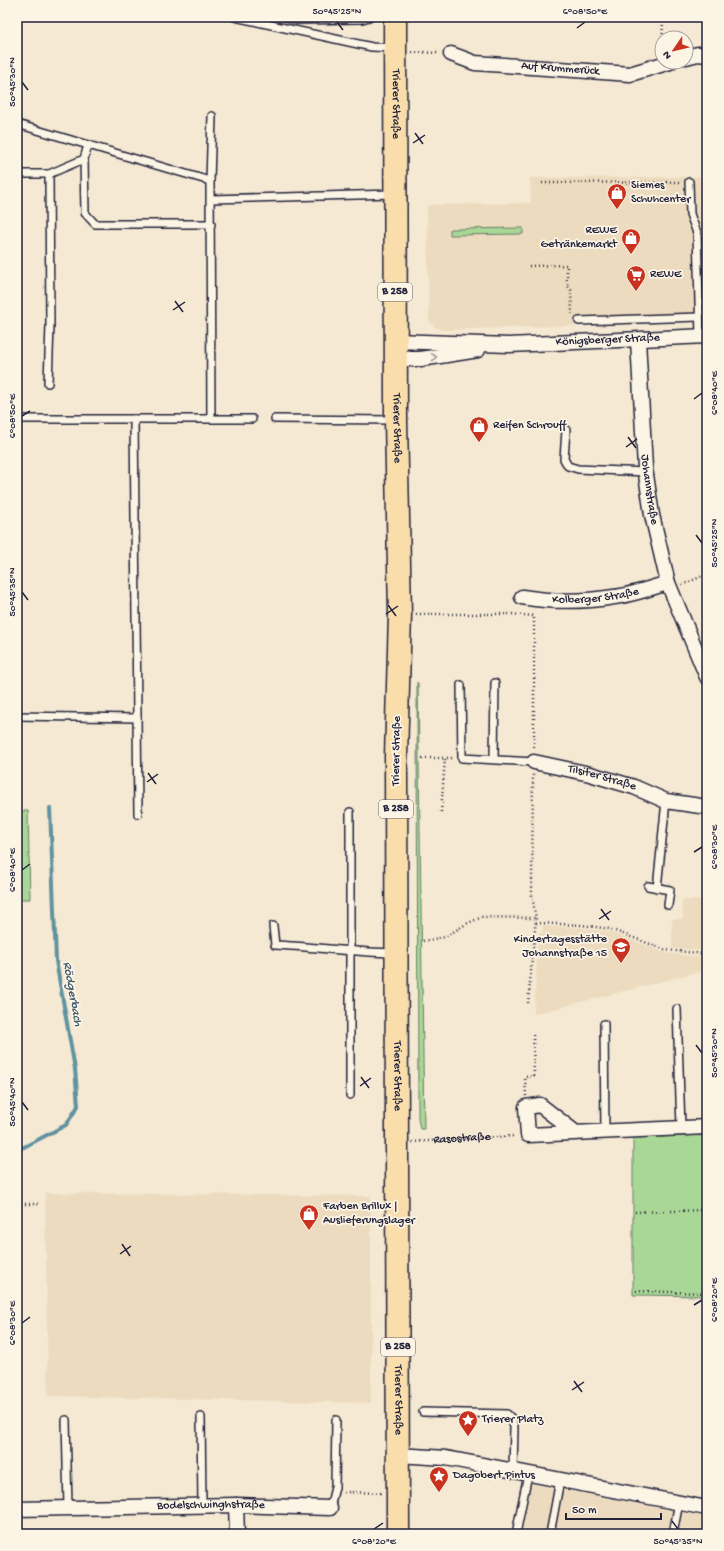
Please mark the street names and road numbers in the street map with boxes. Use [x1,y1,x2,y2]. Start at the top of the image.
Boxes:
street label: Auf Krummerück [521,59,601,79]
street label: Trierer Straße [388,68,402,140]
road number: B 258 [378,283,412,301]
street label: Königsberger Straße [555,331,661,350]
street label: Trierer Straße [389,392,404,464]
street label: Johannstraße [637,454,661,527]
street label: Kolberger Straße [552,585,641,608]
street label: Trierer Straße [389,715,405,787]
street label: Tilsiter Straße [566,762,639,794]
road number: B 258 [379,800,413,818]
street label: Trierer Straße [390,1040,404,1112]
street label: Rasostraße [433,1130,492,1148]
road number: B 258 [381,1338,415,1356]
street label: Trierer Straße [391,1364,405,1436]
street label: Bodelschwinghstraße [156,1498,266,1513]

